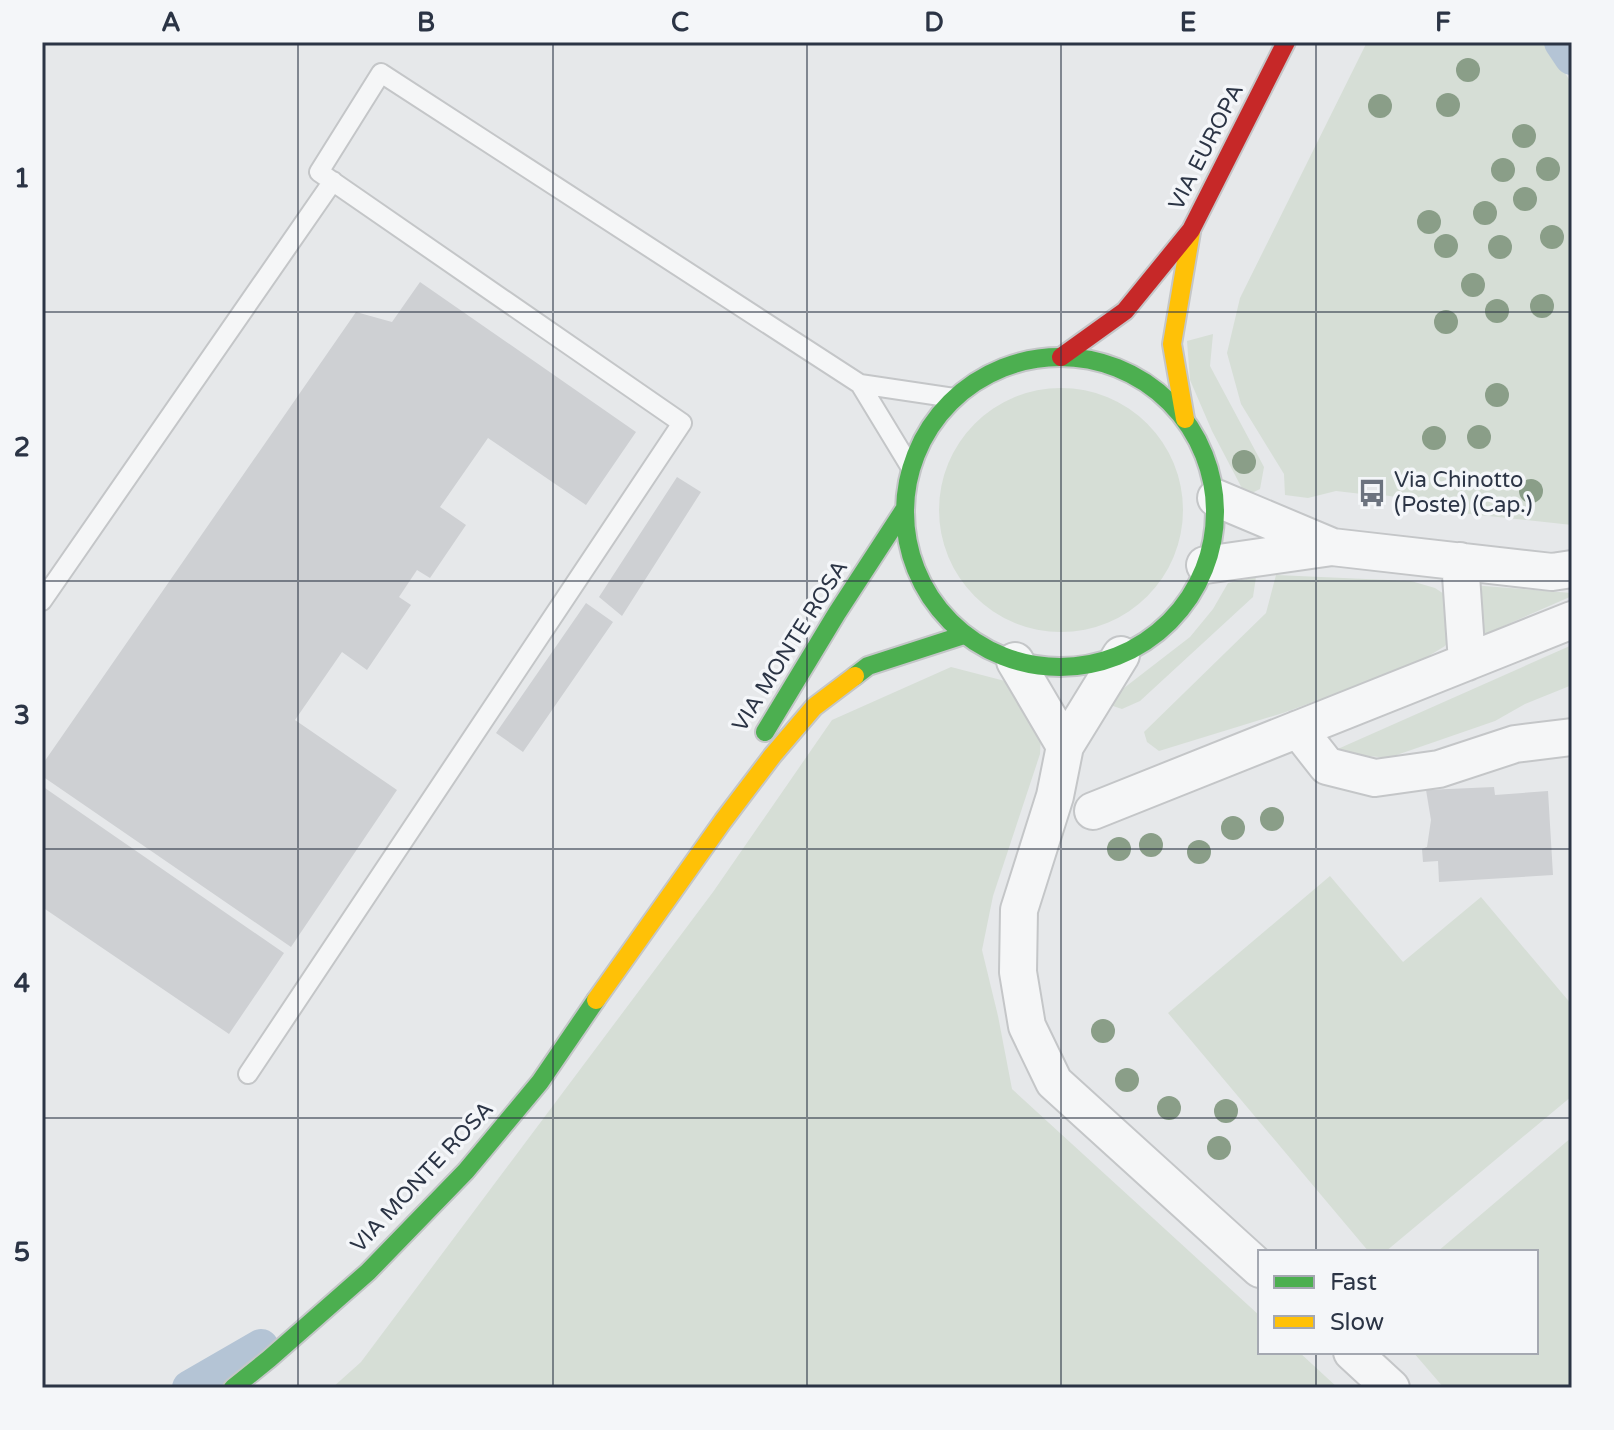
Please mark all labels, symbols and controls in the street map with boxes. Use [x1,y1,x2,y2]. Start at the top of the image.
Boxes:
text: A [161,7,181,38]
text: B [417,7,435,38]
text: C [671,7,689,38]
text: D [924,7,944,38]
text: E [1180,7,1196,38]
text: F [1435,7,1451,38]
street label: VIA EUROPA [1163,80,1249,214]
text: 1 [14,163,30,194]
text: 2 [14,432,30,463]
place label: Via Chinotto (Poste) (Cap.) [1394,467,1533,518]
bus stop icon: Via Chinotto (Poste) (Cap.) [1357,478,1387,508]
street label: VIA MONTE ROSA [727,556,853,736]
text: 3 [14,700,30,731]
text: 4 [14,968,30,999]
street label: VIA MONTE ROSA [345,1096,499,1258]
text: 5 [14,1237,30,1268]
legend [1258,1250,1538,1354]
text: Fast [1330,1268,1377,1297]
text: Slow [1330,1308,1384,1337]

